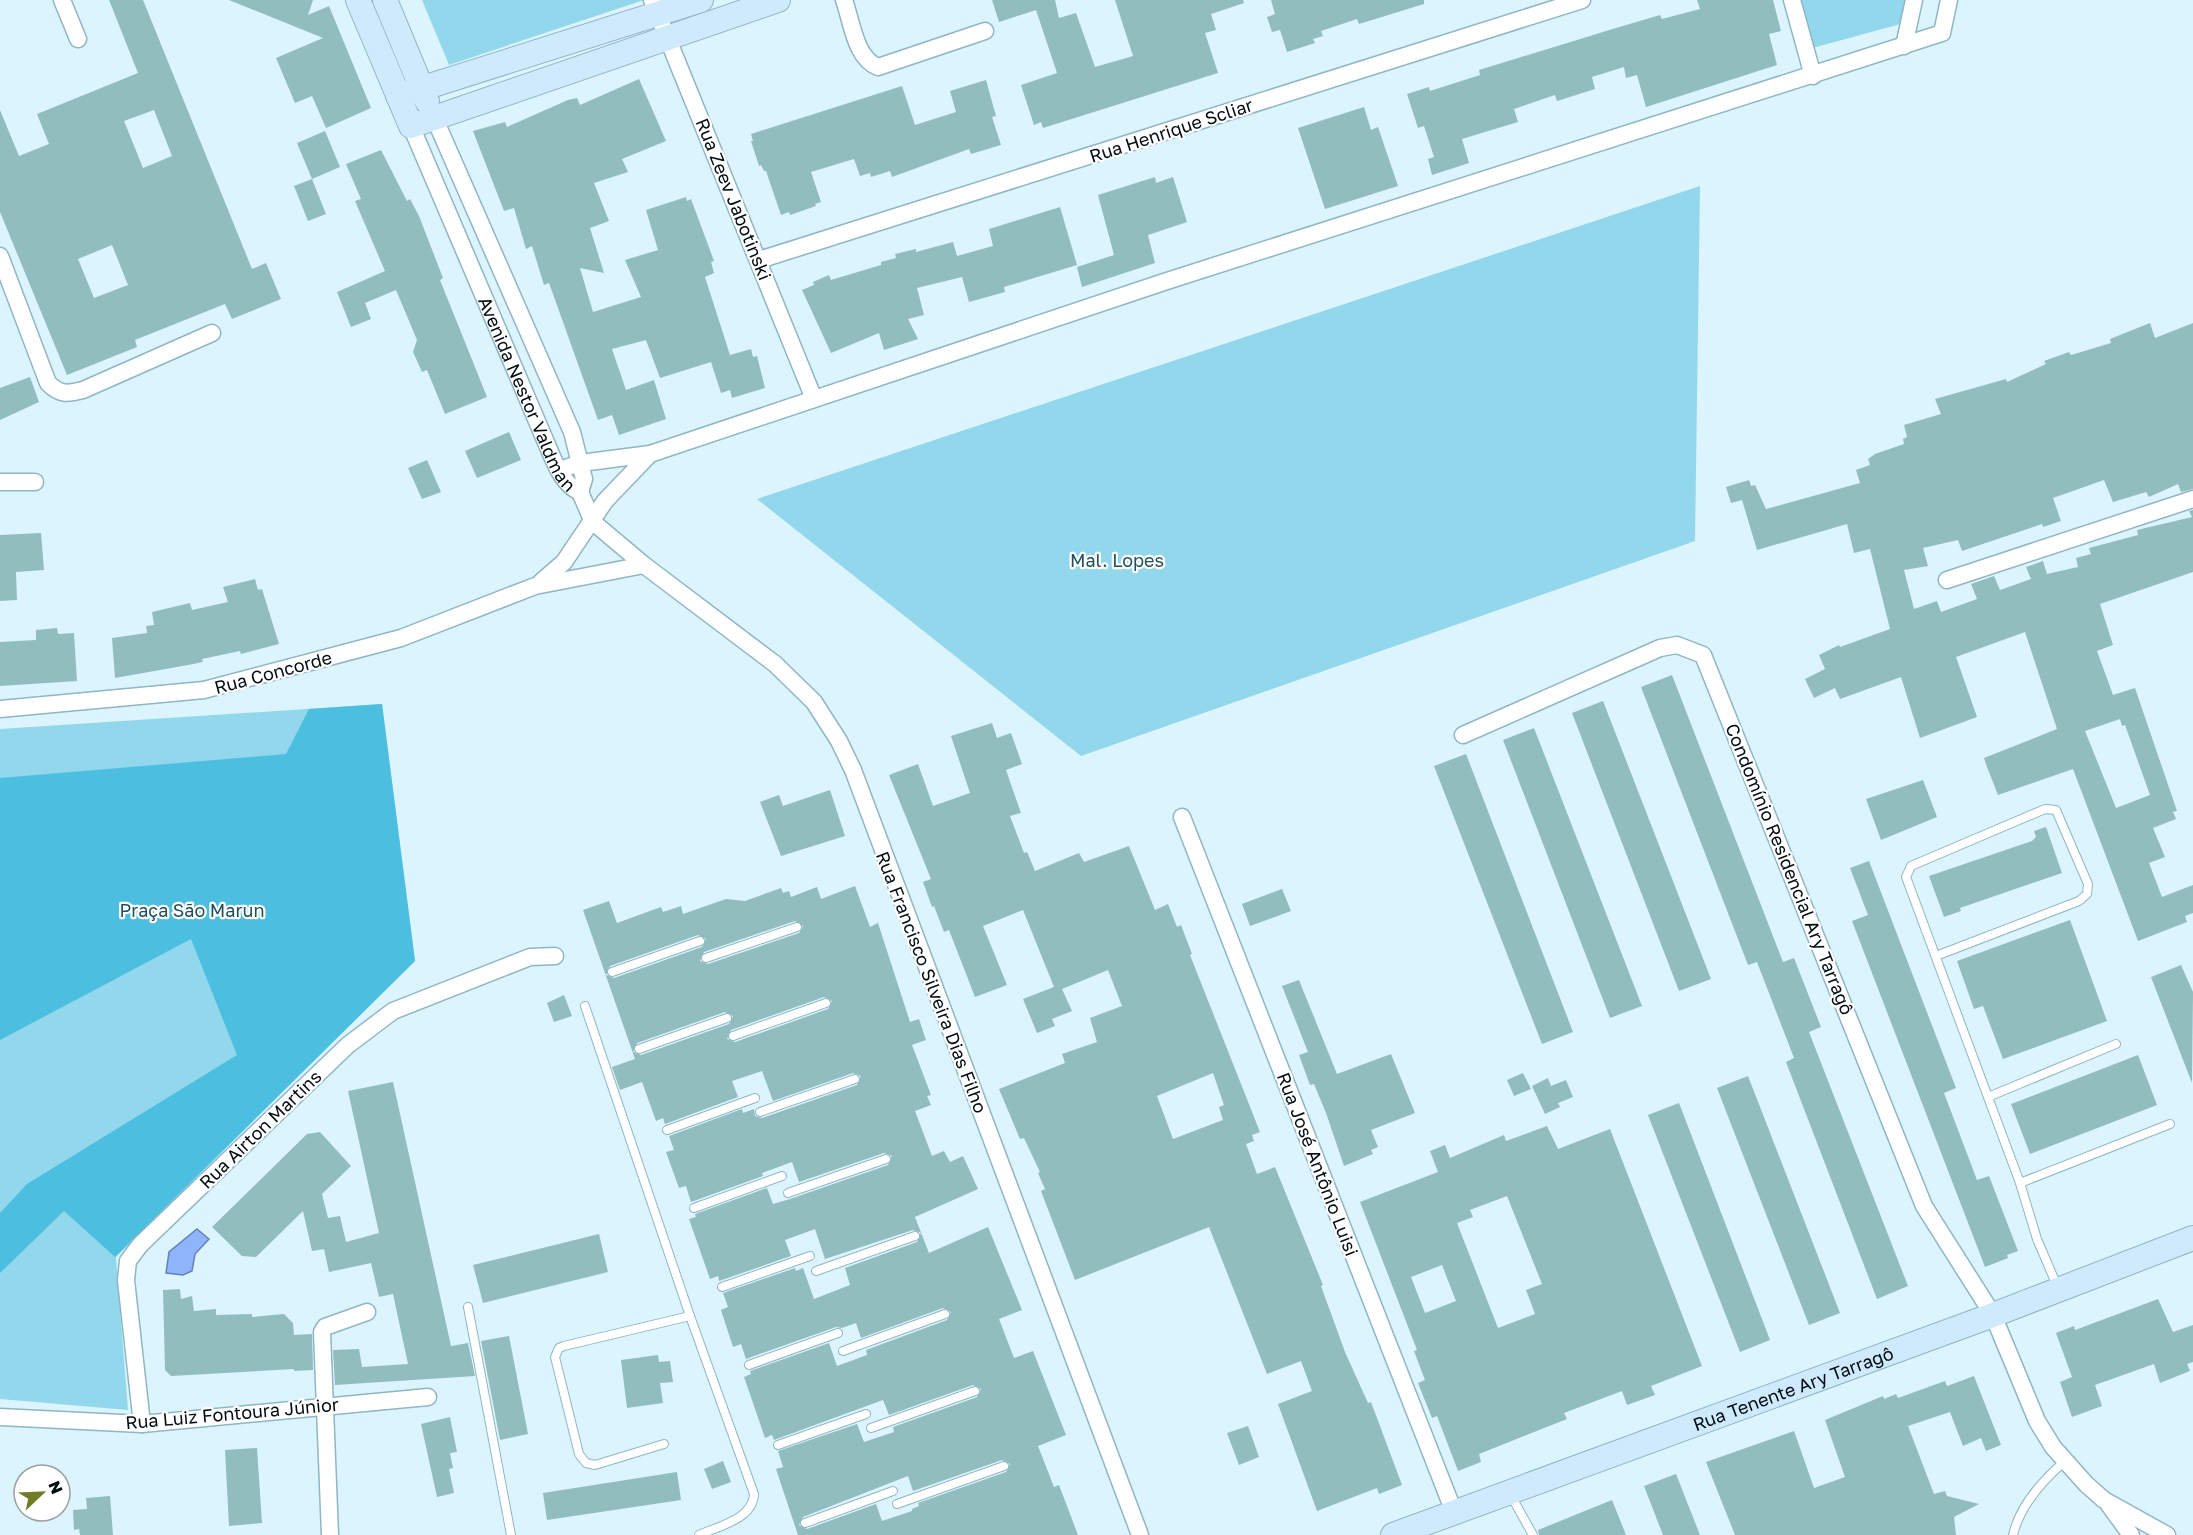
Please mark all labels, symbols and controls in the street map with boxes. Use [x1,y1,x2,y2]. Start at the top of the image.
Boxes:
street label: Rua Henrique Scliar [1087,93,1255,167]
street label: Rua Zeev Jabotinski [691,115,777,283]
street label: Avenida Nestor Valdman [474,293,581,496]
park label: Mal. Lopes [1070,549,1164,571]
street label: Rua Concorde [212,646,334,698]
street label: Condomínio Residencial Ary Tarragô [1721,720,1859,1018]
street label: Rua Francisco Silveira Dias Filho [872,848,992,1116]
park label: Praça São Marun [120,899,264,921]
street label: Rua Airton Martins [194,1065,326,1193]
street label: Rua José Antônio Luisi [1273,1069,1363,1259]
street label: Rua Tenente Ary Tarragô [1690,1342,1896,1435]
street label: Rua Luiz Fontoura Júnior [124,1393,340,1433]
north arrow [12,1463,72,1523]
text: N [44,1478,67,1497]

